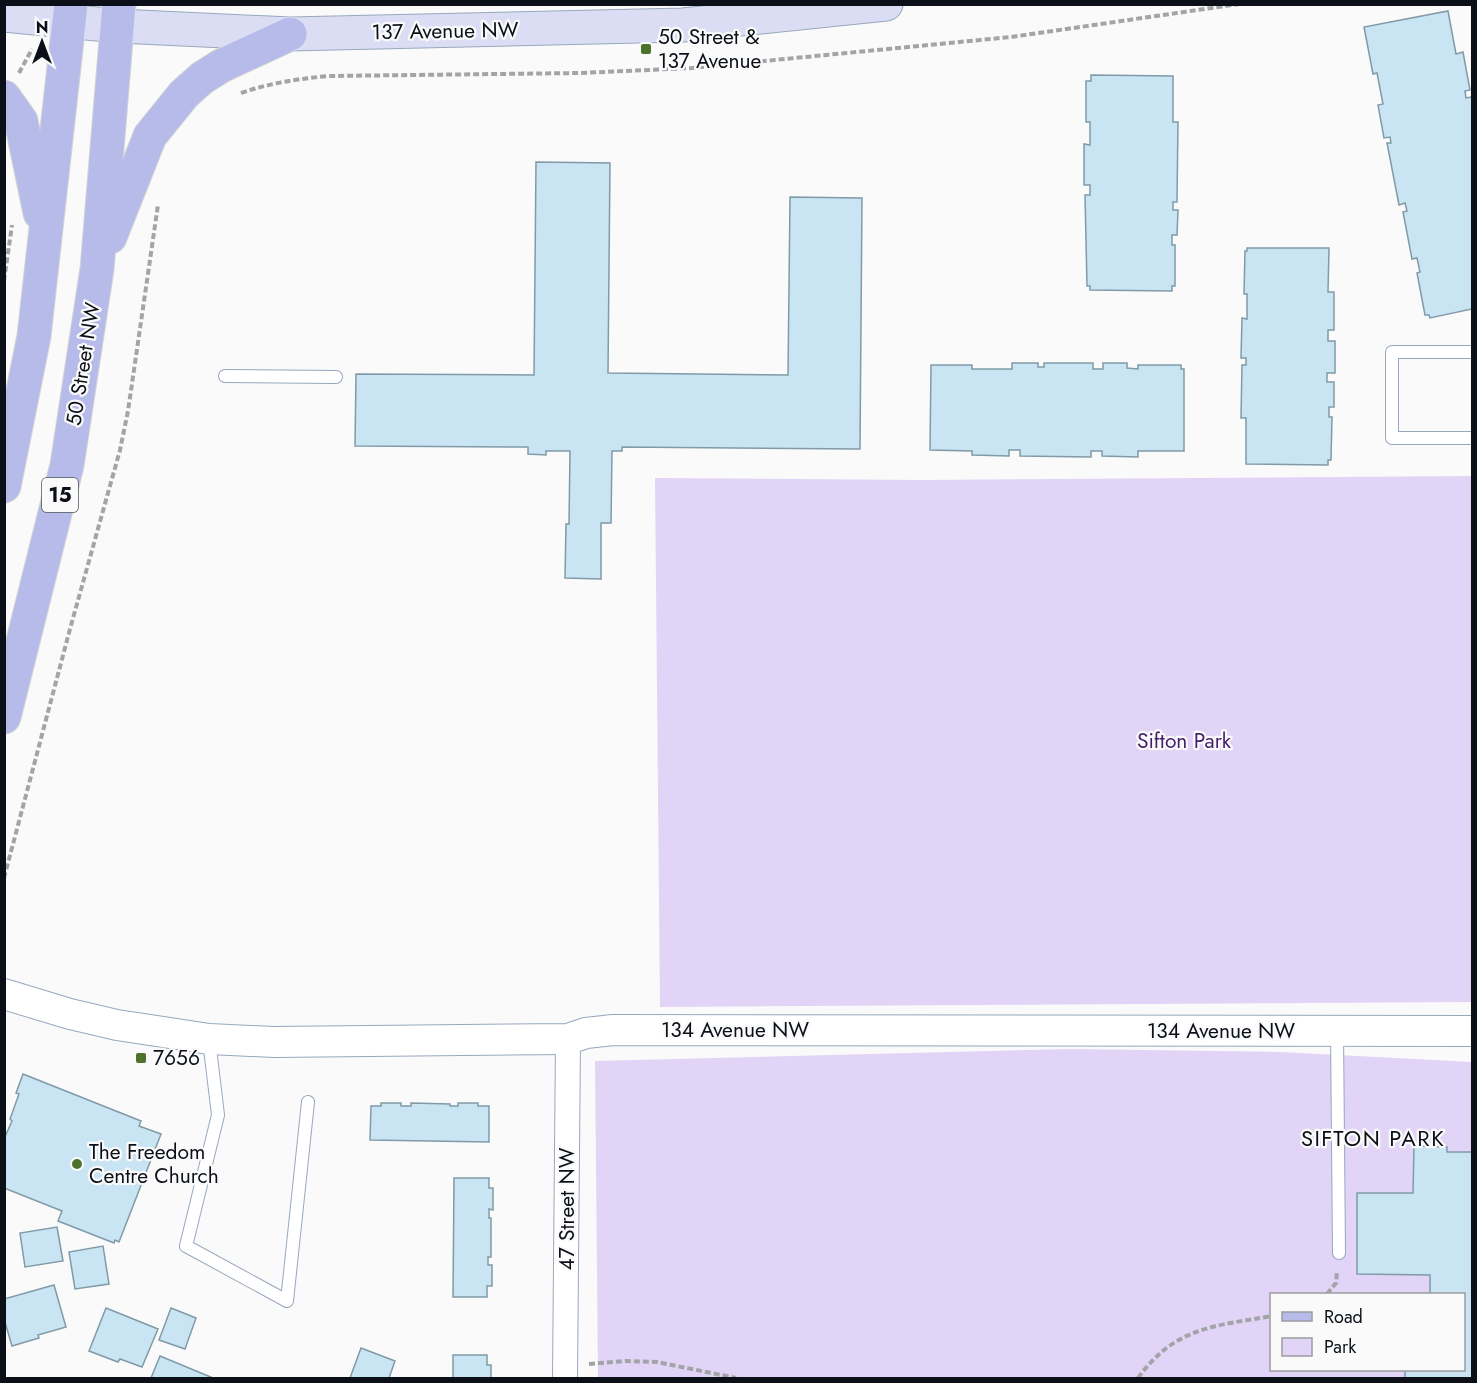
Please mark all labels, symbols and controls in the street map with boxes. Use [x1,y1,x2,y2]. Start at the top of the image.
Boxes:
north arrow [12,12,72,72]
street label: 137 Avenue NW [371,15,519,47]
text: N [36,16,48,39]
place label: 50 Street & 137 Avenue [658,22,762,76]
marker: 50 Street & 137 Avenue [639,42,653,56]
street label: 50 Street NW [58,300,108,428]
road number: 15 [42,478,78,512]
park label: Sifton Park [1137,726,1232,756]
street label: 134 Avenue NW [661,1015,809,1045]
street label: 134 Avenue NW [1147,1016,1295,1046]
place label: 7656 [153,1043,200,1073]
marker: 7656 [134,1051,148,1065]
district label: SIFTON PARK [1301,1122,1445,1154]
place label: The Freedom Centre Church [89,1137,219,1191]
street label: 47 Street NW [552,1147,582,1271]
marker: The Freedom Centre Church [70,1157,84,1171]
legend [1270,1293,1465,1371]
text: Road [1324,1304,1363,1330]
text: Park [1324,1334,1356,1360]

